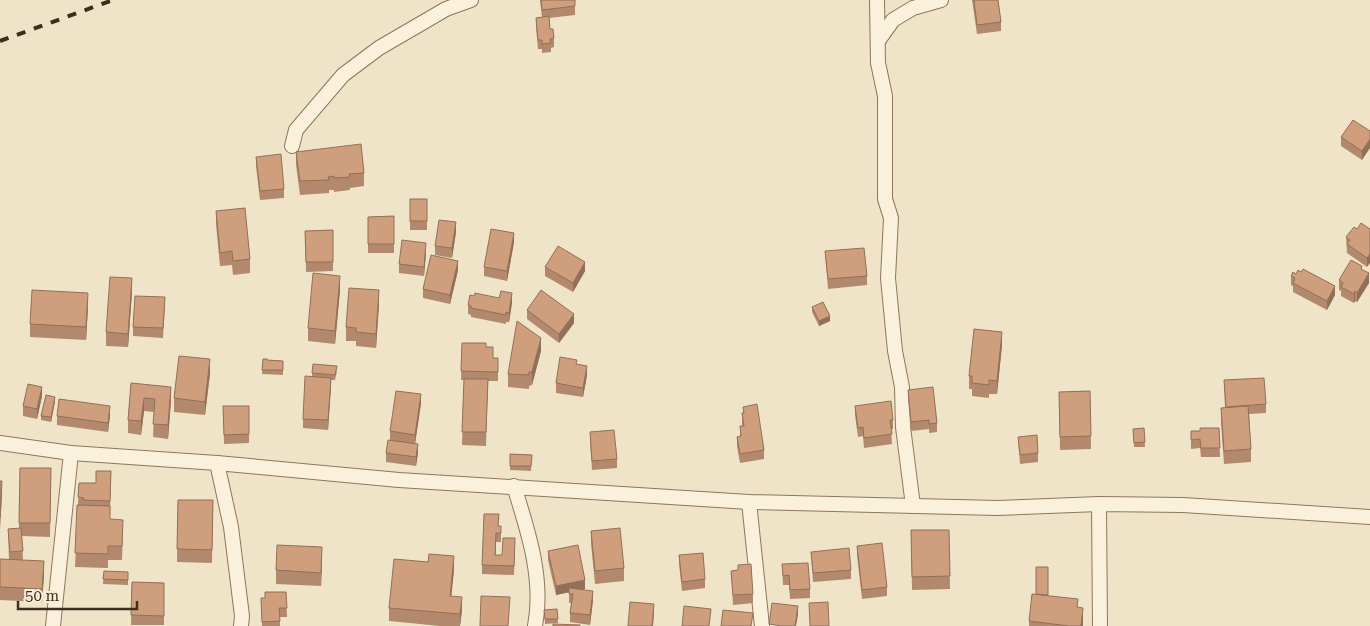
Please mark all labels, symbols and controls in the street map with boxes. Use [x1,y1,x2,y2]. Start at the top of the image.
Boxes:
scale bar [18,578,136,610]
text: 50 m [25,587,60,605]

